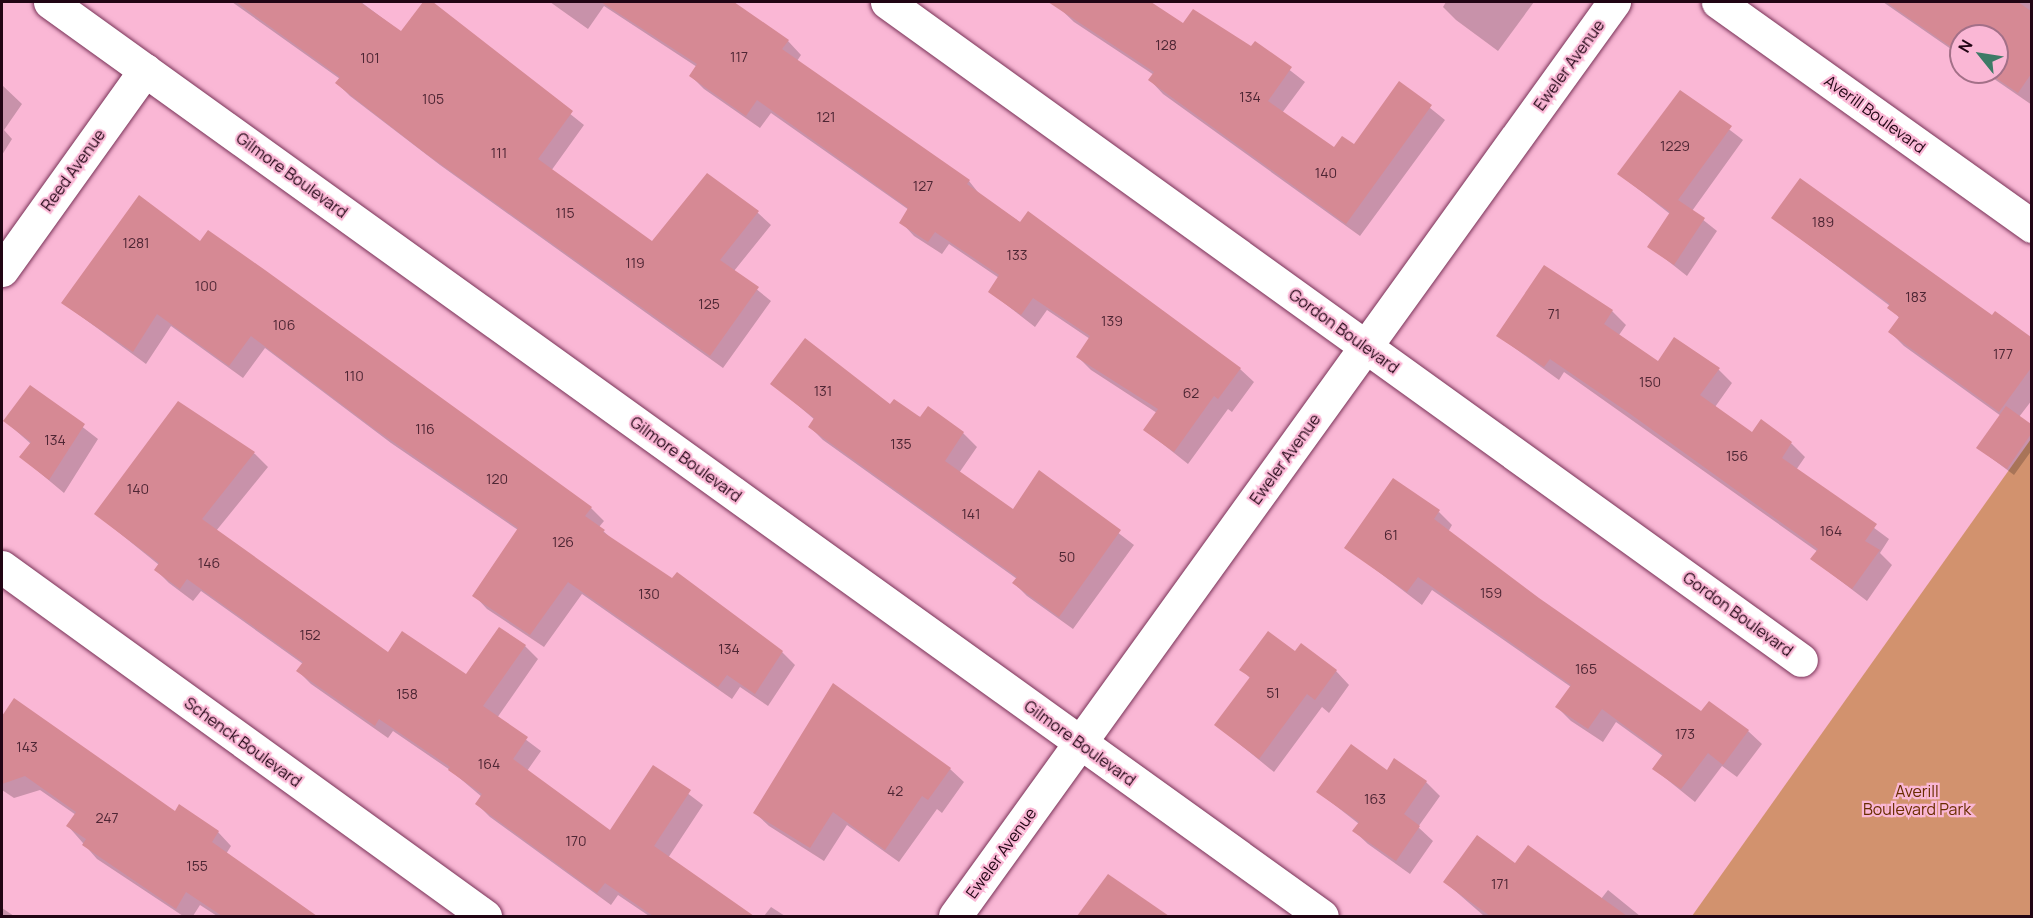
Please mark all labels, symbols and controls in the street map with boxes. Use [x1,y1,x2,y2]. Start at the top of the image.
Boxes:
street label: Eweler Avenue [1530,16,1608,114]
north arrow [1949,24,2009,84]
text: N [1953,36,1978,56]
house number: 128 [1155,37,1177,53]
house number: 117 [730,49,748,65]
house number: 101 [360,50,380,66]
street label: Averill Boulevard [1821,71,1929,157]
house number: 134 [1239,89,1261,105]
house number: 105 [422,91,444,107]
house number: 121 [817,109,835,125]
street label: Reed Avenue [37,125,109,215]
street label: Gilmore Boulevard [233,128,351,222]
house number: 1229 [1660,138,1690,154]
house number: 111 [491,145,507,161]
house number: 140 [1315,165,1337,181]
house number: 127 [913,178,933,194]
house number: 115 [555,205,575,221]
house number: 189 [1812,214,1834,230]
house number: 1281 [122,235,150,251]
house number: 133 [1007,247,1027,263]
house number: 119 [625,255,645,271]
house number: 100 [195,278,217,294]
street label: Gordon Boulevard [1285,285,1403,377]
house number: 183 [1905,289,1927,305]
house number: 125 [698,296,720,312]
house number: 71 [1548,306,1560,322]
house number: 139 [1101,313,1123,329]
house number: 106 [273,317,295,333]
house number: 177 [1993,346,2013,362]
house number: 110 [344,368,364,384]
house number: 150 [1639,374,1661,390]
house number: 131 [814,383,832,399]
house number: 62 [1183,385,1199,401]
street label: Eweler Avenue [1246,410,1324,508]
street label: Gilmore Boulevard [627,412,745,506]
house number: 116 [415,421,435,437]
house number: 134 [44,432,66,448]
house number: 135 [890,436,912,452]
house number: 156 [1726,448,1748,464]
house number: 120 [486,471,508,487]
house number: 140 [127,481,149,497]
house number: 141 [961,506,981,522]
house number: 164 [1820,523,1842,539]
house number: 61 [1384,527,1398,543]
house number: 126 [552,534,574,550]
house number: 50 [1059,549,1075,565]
house number: 146 [198,555,220,571]
street label: Gordon Boulevard [1679,568,1797,660]
house number: 159 [1480,585,1502,601]
house number: 130 [638,586,660,602]
house number: 152 [299,627,321,643]
house number: 134 [718,641,740,657]
house number: 165 [1575,661,1597,677]
house number: 51 [1266,685,1280,701]
house number: 158 [396,686,418,702]
street label: Schenck Boulevard [181,693,305,791]
street label: Gilmore Boulevard [1021,696,1139,790]
house number: 173 [1675,726,1695,742]
house number: 143 [16,739,38,755]
house number: 164 [478,756,500,772]
park label: Averill Boulevard Park [1863,781,1971,819]
house number: 42 [887,783,903,799]
house number: 163 [1364,791,1386,807]
street label: Eweler Avenue [962,804,1040,902]
house number: 247 [96,810,118,826]
house number: 170 [565,833,587,849]
house number: 155 [186,858,208,874]
house number: 171 [1491,876,1509,892]

